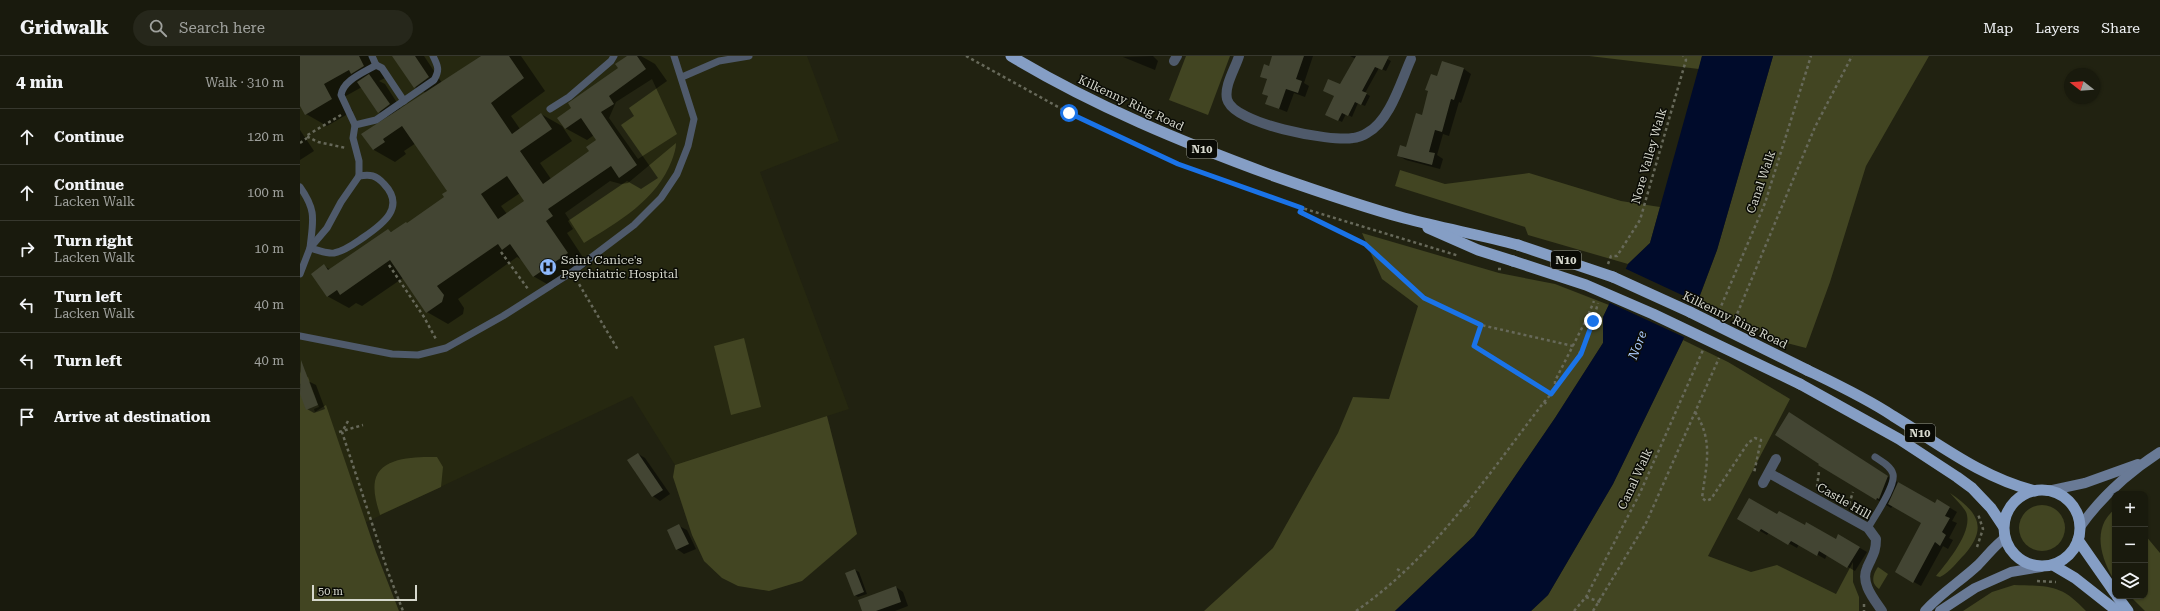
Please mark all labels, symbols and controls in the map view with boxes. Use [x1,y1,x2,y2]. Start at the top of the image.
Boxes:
search box [133,10,413,46]
text: Gridwalk [20,16,109,39]
icon: search [147,17,169,39]
text: Search here [179,19,265,37]
text: Map [1983,20,2013,36]
text: Layers [2035,20,2079,36]
text: Share [2101,20,2140,36]
north arrow [2064,68,2100,104]
text: 4 min [16,72,63,92]
street label: Kilkenny Ring Road [1076,72,1186,134]
text: Walk · 310 m [205,75,284,90]
route start [1060,104,1078,122]
street label: Nore Valley Walk [1629,106,1669,205]
icon: ahead [16,126,38,148]
text: Continue [54,128,124,146]
text: 120 m [247,129,284,144]
road number: N10 [1187,140,1217,158]
street label: Canal Walk [1744,148,1778,215]
text: Continue [54,176,124,194]
icon: ahead [16,182,38,204]
text: 100 m [247,185,284,200]
text: Lacken Walk [54,194,135,209]
text: Turn right [54,232,133,250]
icon: right [16,238,38,260]
text: 10 m [254,241,284,256]
text: Lacken Walk [54,250,135,265]
road number: N10 [1551,251,1581,269]
place label: Saint Canice's Psychiatric Hospital [561,253,678,281]
hospital icon: Saint Canice's Psychiatric Hospital [538,257,558,277]
text: Turn left [54,288,122,306]
street label: Kilkenny Ring Road [1680,289,1790,352]
icon: left [16,294,38,316]
text: 40 m [254,297,284,312]
text: Lacken Walk [54,306,135,321]
route end [1584,312,1602,330]
water label: Nore [1625,328,1650,363]
icon: left [16,350,38,372]
text: Turn left [54,352,122,370]
text: 40 m [254,353,284,368]
icon: arrive [16,406,38,428]
text: Arrive at destination [54,408,210,426]
road number: N10 [1905,424,1935,442]
street label: Canal Walk [1615,446,1655,512]
street label: Castle Hill [1815,480,1874,522]
map controls [2112,491,2148,599]
button: + [2112,491,2148,527]
button: − [2112,527,2148,563]
button: layers [2112,563,2148,599]
scale bar [312,583,417,602]
text: 50 m [318,585,343,598]

